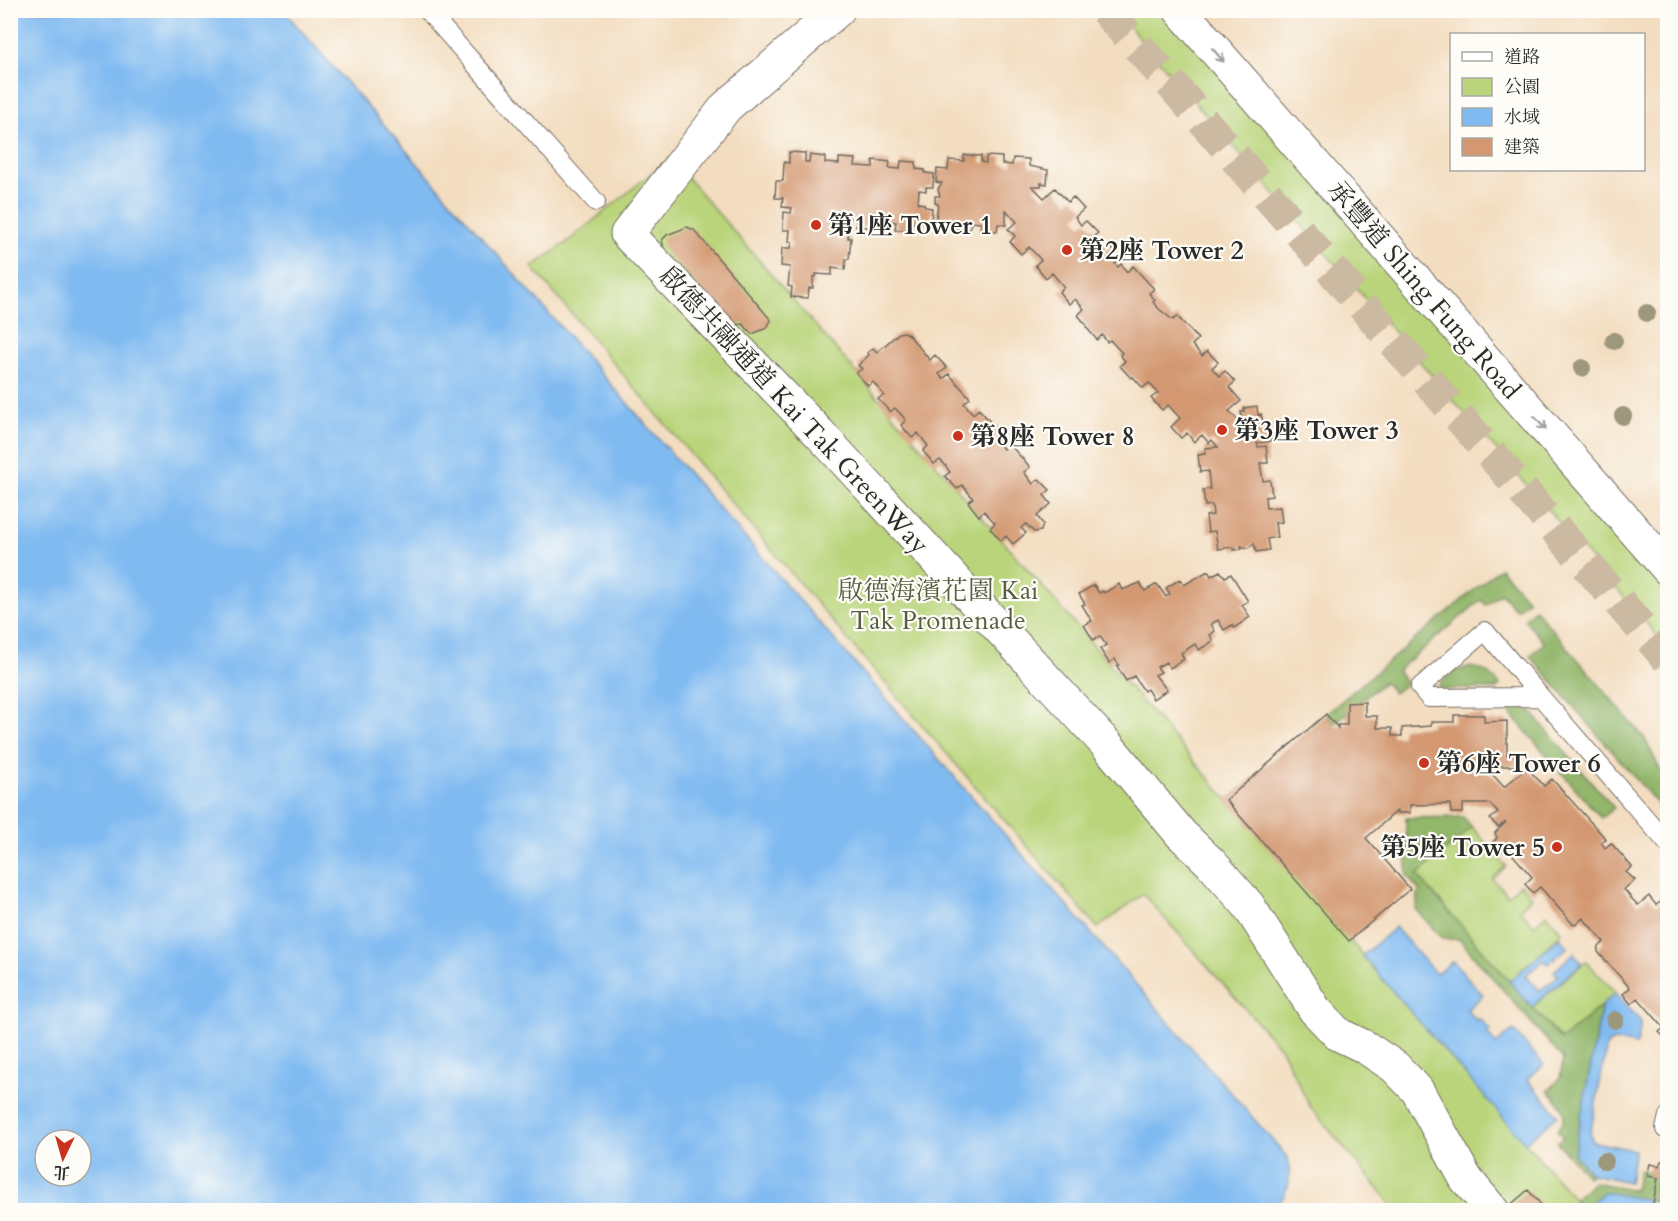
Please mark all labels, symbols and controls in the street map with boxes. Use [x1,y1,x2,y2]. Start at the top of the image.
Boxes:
legend [1450,33,1645,171]
text: 道路 [1504,45,1540,70]
one-way arrow [1211,47,1225,62]
text: 公園 [1504,75,1540,100]
text: 水域 [1504,105,1540,130]
text: 建築 [1504,135,1540,160]
street label: 承豐道 Shing Fung Road [1319,173,1529,407]
place label: 第1座 Tower 1 [828,208,993,243]
marker: 第1座 Tower 1 [809,218,823,232]
place label: 第2座 Tower 2 [1079,233,1244,268]
marker: 第2座 Tower 2 [1060,243,1074,257]
street label: 啟德共融通道 Kai Tak GreenWay [651,259,937,562]
place label: 第3座 Tower 3 [1234,413,1399,448]
one-way arrow [1533,415,1547,430]
place label: 第8座 Tower 8 [970,419,1135,454]
marker: 第3座 Tower 3 [1215,423,1229,437]
marker: 第8座 Tower 8 [951,429,965,443]
park label: 啟德海濱花園 Kai Tak Promenade [838,573,1038,638]
place label: 第6座 Tower 6 [1436,746,1601,781]
marker: 第6座 Tower 6 [1417,756,1431,770]
place label: 第5座 Tower 5 [1380,830,1545,865]
marker: 第5座 Tower 5 [1550,840,1564,854]
north arrow [33,1128,93,1188]
text: 北 [53,1160,71,1184]

